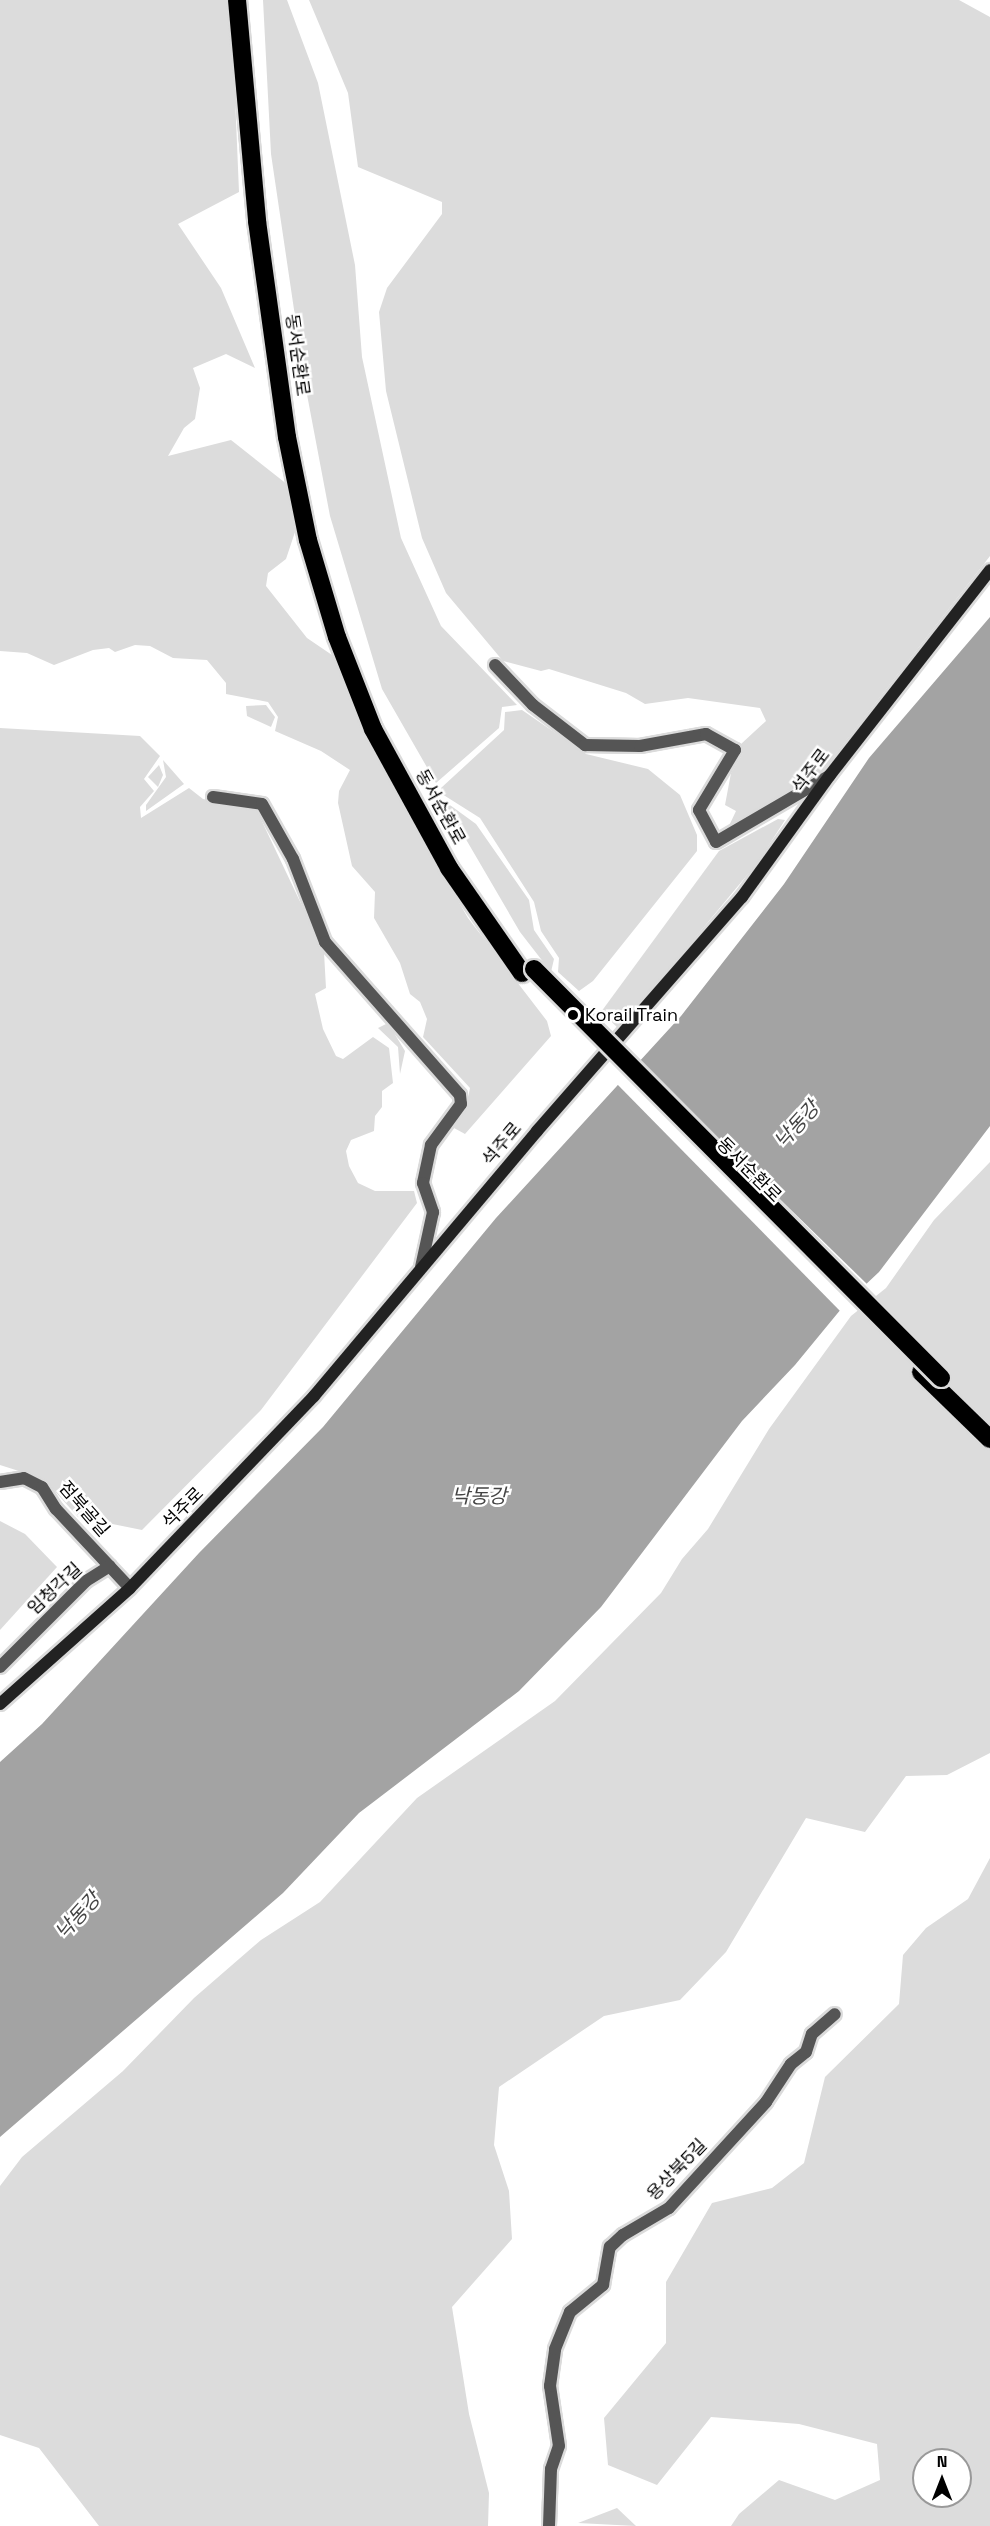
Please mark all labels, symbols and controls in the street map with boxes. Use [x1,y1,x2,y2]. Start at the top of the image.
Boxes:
street label: 동서순환로 [281,312,313,398]
street label: 석주로 [787,745,835,797]
street label: 동서순환로 [410,766,470,848]
place label: Korail Train [585,1004,679,1026]
marker: Korail Train [566,1008,580,1022]
water label: 낙동강 [770,1096,824,1154]
street label: 석주로 [478,1118,526,1170]
street label: 동서순환로 [712,1133,786,1207]
street label: 점북골길 [54,1477,114,1541]
street label: 석주로 [158,1483,208,1533]
water label: 낙동강 [451,1484,507,1508]
street label: 임청각길 [23,1559,87,1619]
water label: 낙동강 [51,1887,105,1945]
street label: 용상북5길 [642,2135,712,2205]
north arrow [912,2448,972,2508]
text: N [937,2451,947,2472]

